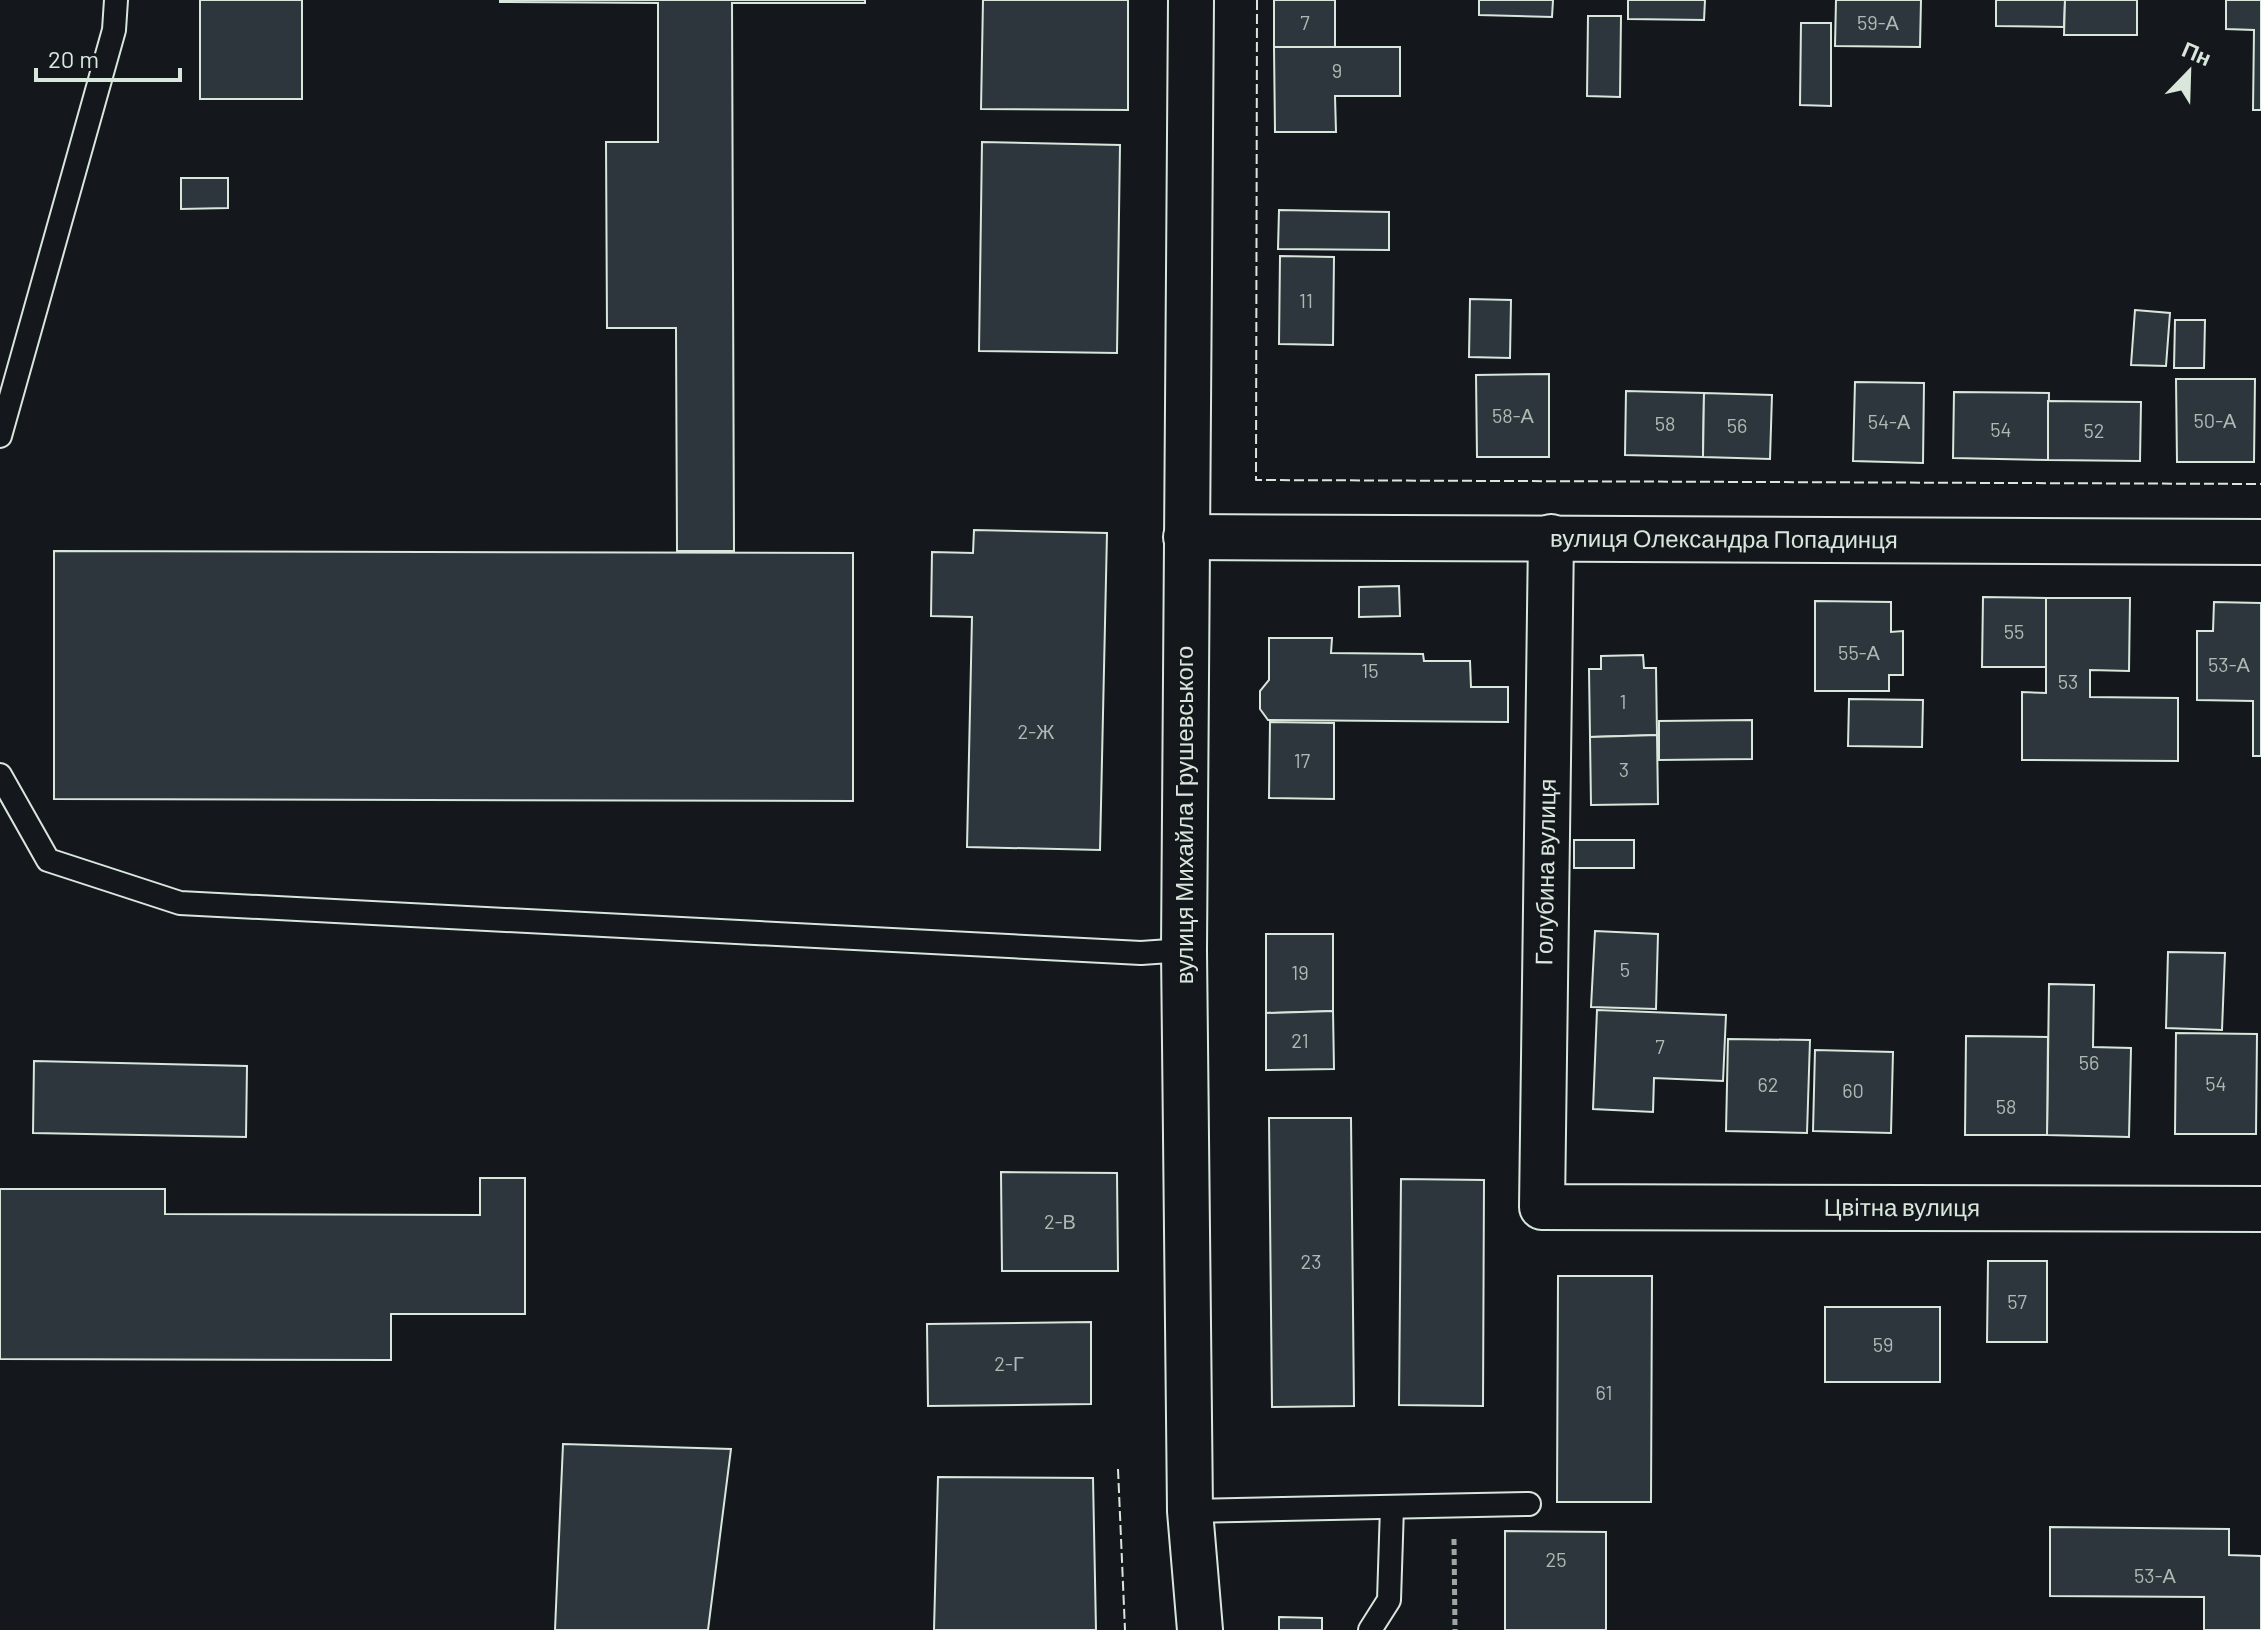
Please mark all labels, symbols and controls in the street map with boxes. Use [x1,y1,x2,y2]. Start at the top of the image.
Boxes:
house number: 7 [1300,10,1310,34]
house number: 59-А [1857,10,1900,34]
scale bar [36,32,180,82]
north arrow [2149,32,2229,112]
text: Пн [2179,35,2216,70]
text: 20 m [48,44,99,73]
house number: 9 [1332,58,1342,82]
house number: 11 [1299,288,1313,312]
house number: 58-А [1492,403,1535,427]
house number: 50-А [2194,408,2237,432]
house number: 54-А [1868,409,1911,433]
house number: 58 [1655,411,1675,435]
house number: 56 [1727,413,1747,437]
house number: 54 [1990,417,2012,441]
house number: 52 [2084,418,2105,442]
street label: вулиця Олександра Попадинця [1550,523,1898,553]
house number: 55 [2004,619,2024,643]
house number: 55-А [1838,640,1881,664]
street label: вулиця Михайла Грушевського [1169,646,1198,984]
house number: 53-А [2208,652,2251,676]
house number: 15 [1361,658,1379,682]
house number: 53 [2058,669,2078,693]
house number: 1 [1620,689,1627,713]
house number: 2-Ж [1017,719,1055,743]
house number: 17 [1294,748,1311,772]
house number: 3 [1619,757,1629,781]
street label: Голубина вулиця [1528,778,1561,966]
house number: 5 [1620,957,1630,981]
house number: 19 [1291,960,1309,984]
house number: 21 [1291,1028,1309,1052]
house number: 7 [1655,1034,1665,1058]
house number: 56 [2079,1050,2099,1074]
house number: 54 [2205,1071,2227,1095]
house number: 62 [1757,1072,1779,1096]
house number: 60 [1842,1078,1864,1102]
house number: 58 [1996,1094,2016,1118]
street label: Цвітна вулиця [1824,1192,1980,1221]
house number: 2-В [1044,1209,1076,1233]
house number: 23 [1301,1249,1321,1273]
house number: 57 [2007,1289,2027,1313]
house number: 59 [1873,1332,1893,1356]
house number: 2-Г [994,1351,1024,1375]
house number: 61 [1596,1380,1612,1404]
house number: 25 [1546,1547,1567,1571]
house number: 53-А [2134,1563,2177,1587]

